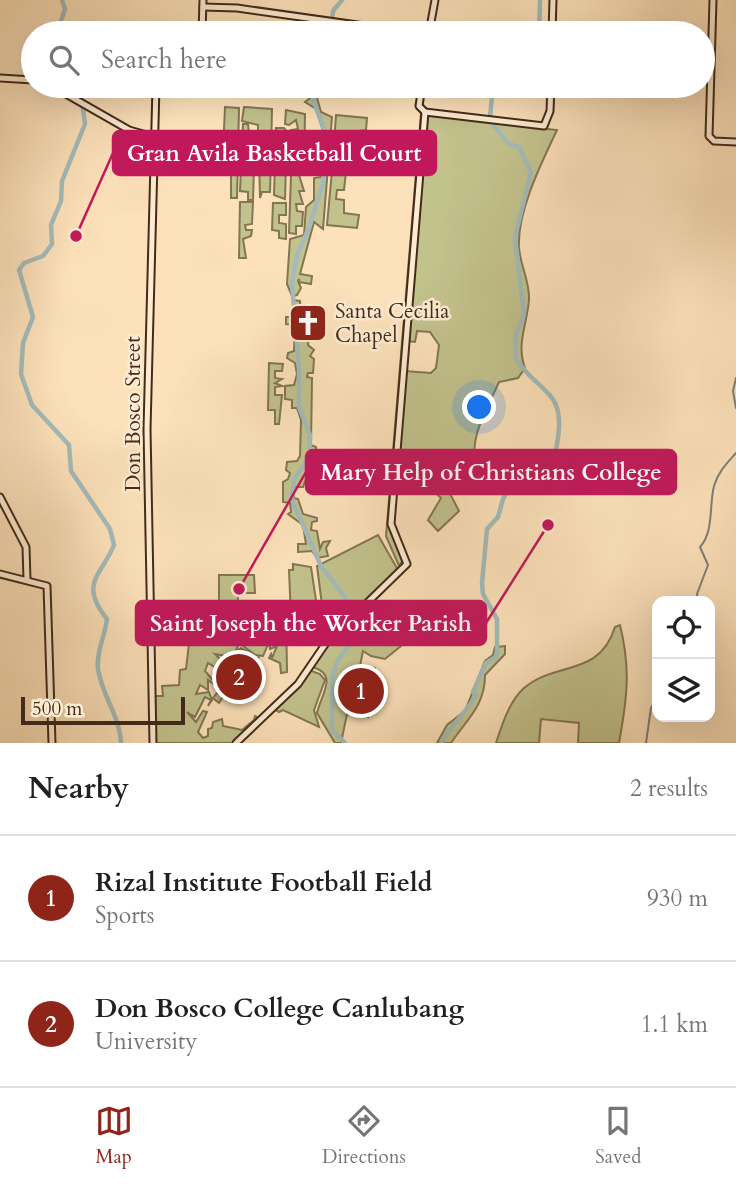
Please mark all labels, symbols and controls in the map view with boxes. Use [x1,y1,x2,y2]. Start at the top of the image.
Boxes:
search box [21,21,715,98]
icon: search [45,41,83,79]
text: Search here [101,42,227,77]
callout: Gran Avila Basketball Court [113,131,436,175]
text: Gran Avila Basketball Court [127,138,421,169]
place label: Santa Cecilia Chapel [335,297,449,350]
church icon: Santa Cecilia Chapel [287,302,329,344]
street label: Don Bosco Street [119,336,148,492]
your location [462,390,496,424]
callout: Mary Help of Christians College [306,450,676,494]
text: Mary Help of Christians College [320,457,662,488]
map controls [652,596,715,722]
button: locate [652,596,715,659]
callout: Saint Joseph the Worker Parish [136,601,486,645]
text: Saint Joseph the Worker Parish [150,608,472,639]
pin: 2 [216,651,262,703]
button: layers [652,659,715,722]
pin: 1 [338,665,384,717]
scale bar [21,694,186,726]
text: 500 m [32,696,82,722]
text: Nearby [28,768,129,809]
text: 2 results [630,773,708,804]
text: Rizal Institute Football Field [95,865,432,900]
text: 1 [45,883,57,914]
text: 930 m [647,883,708,914]
text: Sports [95,900,155,931]
text: Don Bosco College Canlubang [95,991,464,1026]
text: 2 [45,1009,57,1040]
text: 1.1 km [641,1009,708,1040]
text: University [95,1026,197,1057]
tab: Map [95,1102,133,1170]
tab: Directions [322,1102,406,1170]
tab: Saved [595,1102,641,1170]

